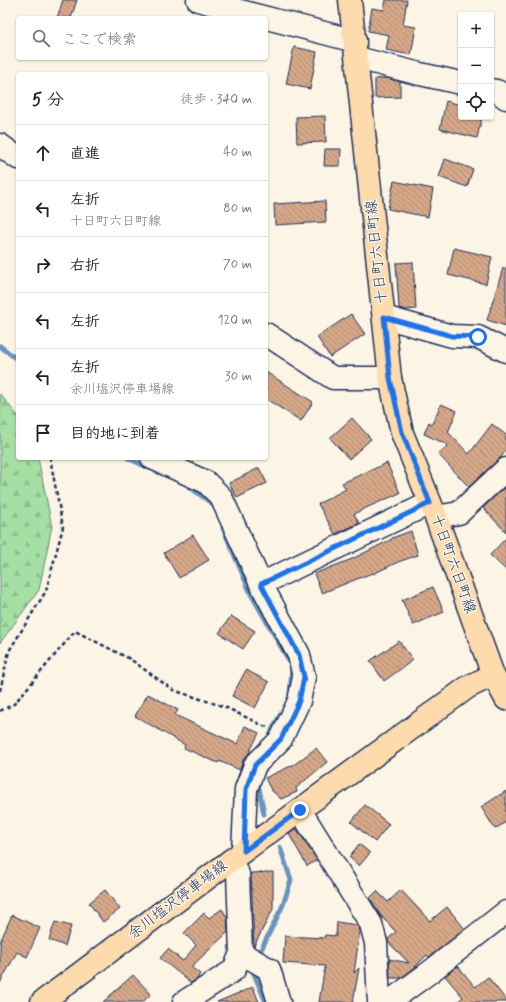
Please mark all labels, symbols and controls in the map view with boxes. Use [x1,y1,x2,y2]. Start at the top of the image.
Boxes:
map controls [458,12,494,120]
button: + [458,12,494,48]
search box [16,16,268,60]
icon: search [30,27,52,49]
text: ここで検索 [62,30,137,50]
button: − [458,48,494,84]
button: locate [458,84,494,120]
text: 5 分 [32,89,64,111]
text: 徒歩 · 340 m [181,91,252,108]
icon: ahead [32,142,54,164]
text: 直進 [70,144,100,164]
text: 40 m [223,144,252,161]
text: 左折 [70,190,100,210]
icon: left [32,198,54,220]
street label: 十日町六日町線 [362,199,392,305]
text: 80 m [223,200,252,217]
text: 十日町六日町線 [70,213,161,230]
icon: right [32,254,54,276]
text: 右折 [70,256,100,276]
text: 70 m [223,256,252,273]
icon: left [32,310,54,332]
text: 左折 [70,312,100,332]
text: 120 m [218,312,252,329]
route start [469,328,487,346]
text: 左折 [70,358,100,378]
icon: left [32,366,54,388]
text: 30 m [225,368,252,385]
text: 余川塩沢停車場線 [70,381,174,398]
icon: arrive [32,422,54,444]
text: 目的地に到着 [70,424,160,444]
street label: 十日町六日町線 [426,511,480,617]
route end [291,801,309,819]
street label: 余川塩沢停車場線 [124,856,232,944]

